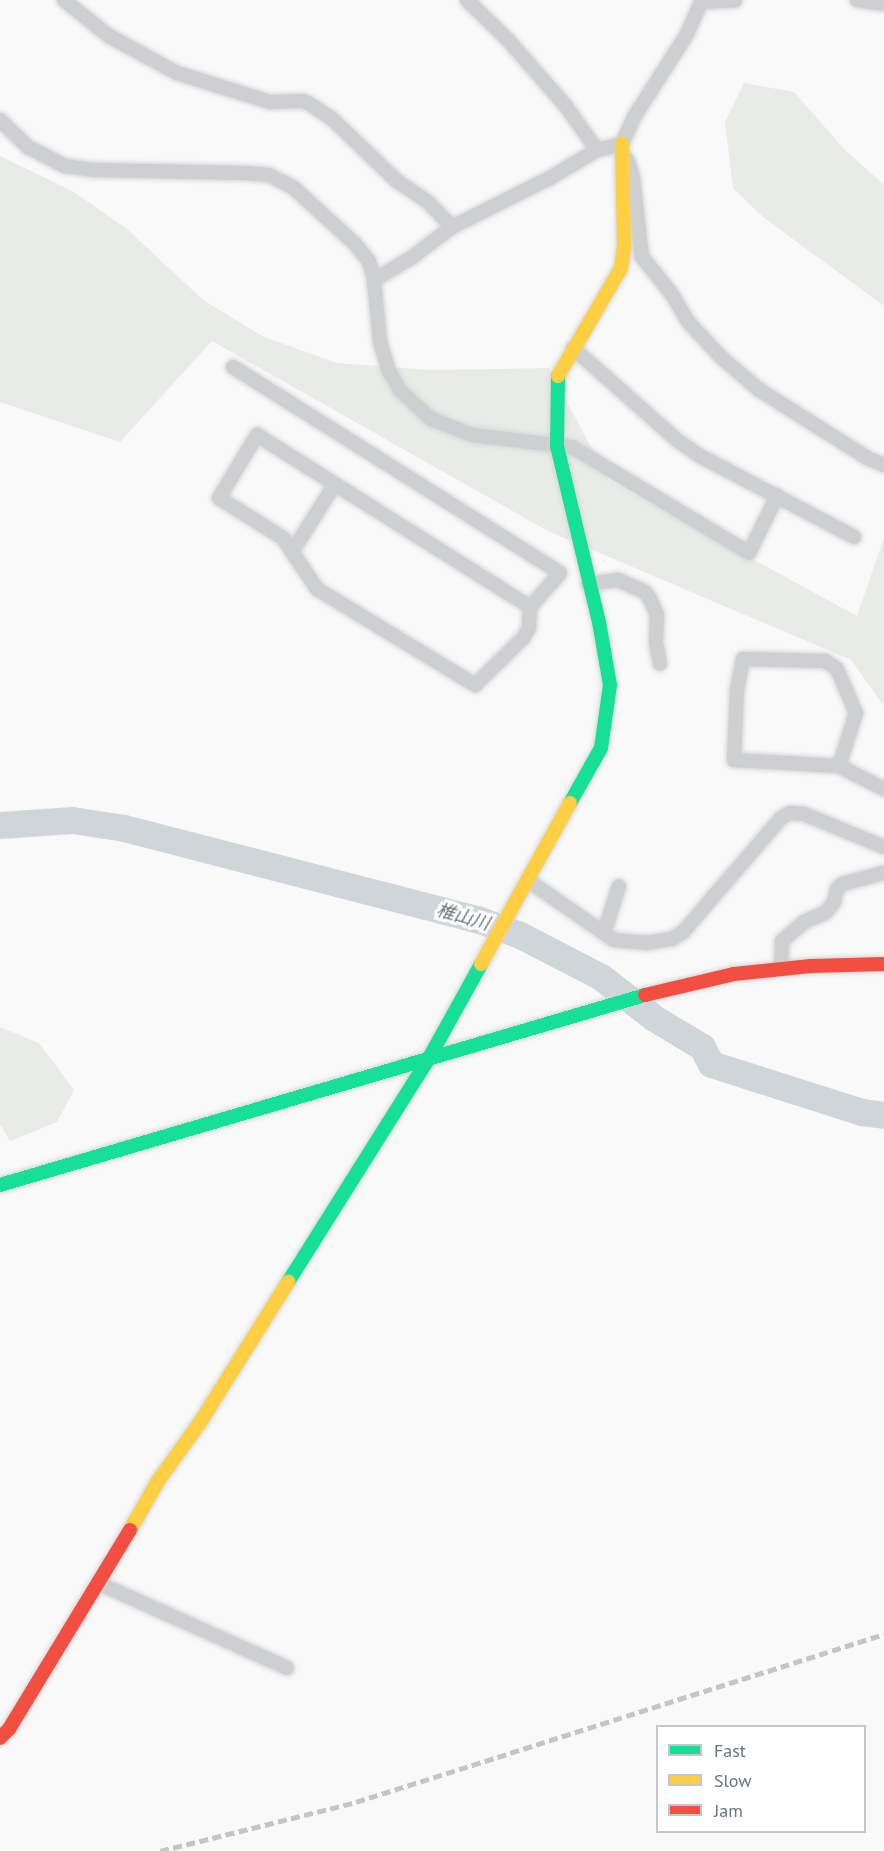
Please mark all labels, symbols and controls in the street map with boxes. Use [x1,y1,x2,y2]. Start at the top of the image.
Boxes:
water label: 椎山川 [434,899,492,935]
legend [656,1725,866,1833]
text: Fast [714,1739,746,1762]
text: Slow [714,1769,752,1792]
text: Jam [714,1799,743,1822]

